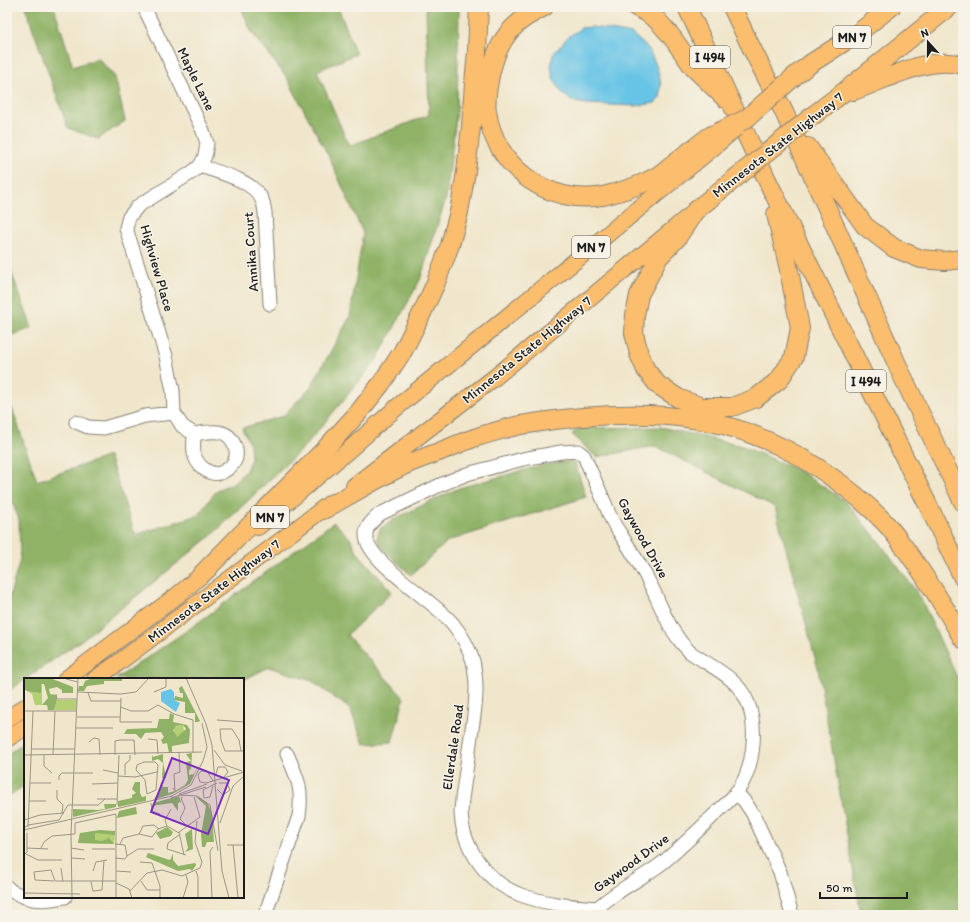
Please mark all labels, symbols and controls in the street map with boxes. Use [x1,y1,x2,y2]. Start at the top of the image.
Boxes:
north arrow [908,22,948,62]
road number: MN 7 [833,26,871,48]
text: N [919,26,930,41]
street label: Maple Lane [173,45,219,114]
road number: I 494 [690,46,730,68]
street label: Minnesota State Highway 7 [709,89,847,201]
street label: Annika Court [240,212,262,292]
street label: Highview Place [136,223,178,314]
road number: MN 7 [572,236,610,258]
street label: Minnesota State Highway 7 [459,293,595,407]
road number: I 494 [846,370,886,392]
street label: Gaywood Drive [614,495,672,582]
road number: MN 7 [251,506,289,528]
street label: Minnesota State Highway 7 [144,536,284,646]
inset map [24,678,244,898]
street label: Ellerdale Road [439,703,467,791]
street label: Gaywood Drive [590,830,672,896]
scale bar [820,874,907,900]
text: 50 m [826,881,852,895]

